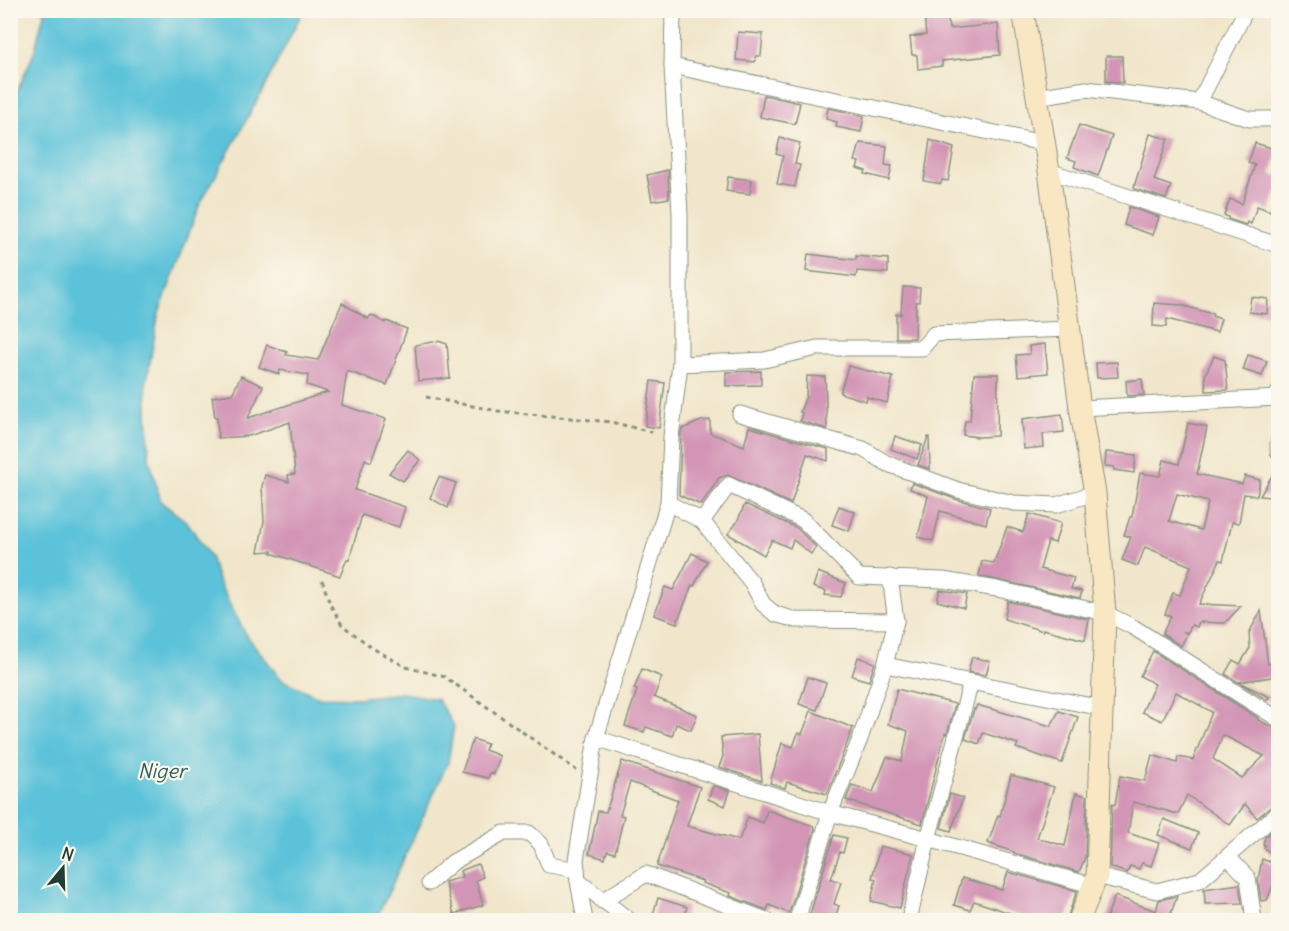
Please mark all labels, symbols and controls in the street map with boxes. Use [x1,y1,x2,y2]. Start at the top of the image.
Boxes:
water label: Niger [138,758,189,783]
north arrow [33,838,93,898]
text: N [59,843,76,865]

